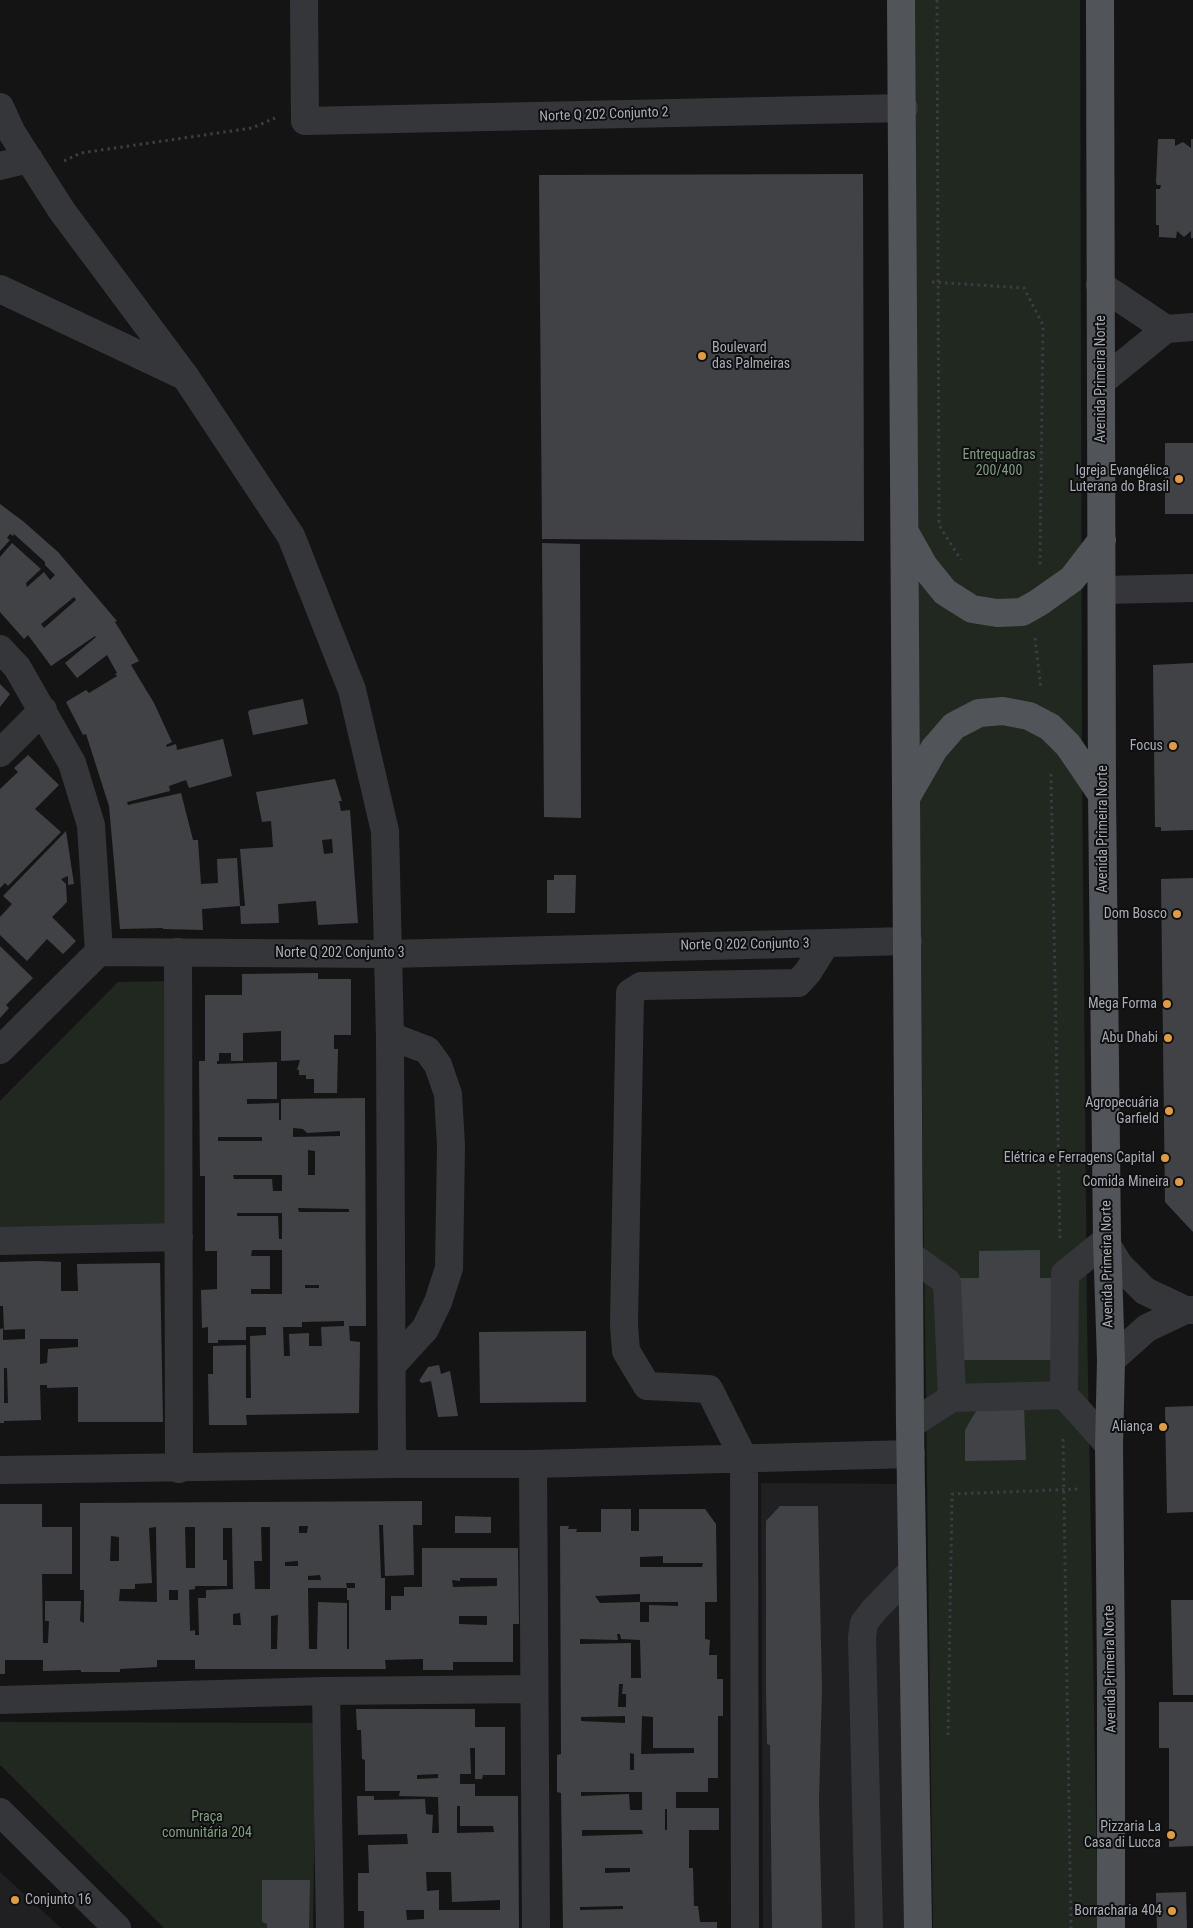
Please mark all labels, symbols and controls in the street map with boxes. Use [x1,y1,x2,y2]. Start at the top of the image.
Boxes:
street label: Norte Q 202 Conjunto 2 [539,104,669,126]
street label: Avenida Primeira Norte [1093,315,1109,443]
place label: Boulevard das Palmeiras [712,340,790,372]
marker: Boulevard das Palmeiras [696,350,708,362]
park label: Entrequadras 200/400 [962,447,1036,480]
place label: Igreja Evangélica Luterana do Brasil [1069,463,1169,496]
marker: Igreja Evangélica Luterana do Brasil [1173,473,1185,485]
place label: Focus [1130,738,1163,754]
marker: Focus [1167,740,1179,752]
street label: Avenida Primeira Norte [1095,765,1111,893]
place label: Dom Bosco [1104,906,1167,922]
marker: Dom Bosco [1171,908,1183,920]
street label: Norte Q 202 Conjunto 3 [680,935,810,955]
street label: Norte Q 202 Conjunto 3 [275,945,405,961]
place label: Mega Forma [1088,996,1157,1012]
marker: Mega Forma [1161,998,1173,1010]
place label: Abu Dhabi [1101,1030,1158,1046]
marker: Abu Dhabi [1162,1032,1174,1044]
place label: Agropecuária Garfield [1085,1095,1159,1128]
marker: Agropecuária Garfield [1163,1105,1175,1117]
place label: Elétrica e Ferragens Capital [1004,1150,1155,1166]
marker: Elétrica e Ferragens Capital [1159,1152,1171,1164]
place label: Comida Mineira [1082,1174,1169,1190]
marker: Comida Mineira [1173,1176,1185,1188]
street label: Avenida Primeira Norte [1098,1200,1118,1328]
place label: Aliança [1112,1419,1153,1435]
marker: Aliança [1157,1421,1169,1433]
street label: Avenida Primeira Norte [1101,1605,1121,1733]
park label: Praça comunitária 204 [162,1809,252,1841]
place label: Pizzaria La Casa di Lucca [1084,1819,1161,1851]
marker: Pizzaria La Casa di Lucca [1165,1829,1177,1841]
place label: Conjunto 16 [25,1892,91,1908]
marker: Conjunto 16 [9,1894,21,1906]
place label: Borracharia 404 [1074,1903,1162,1919]
marker: Borracharia 404 [1166,1905,1178,1917]

